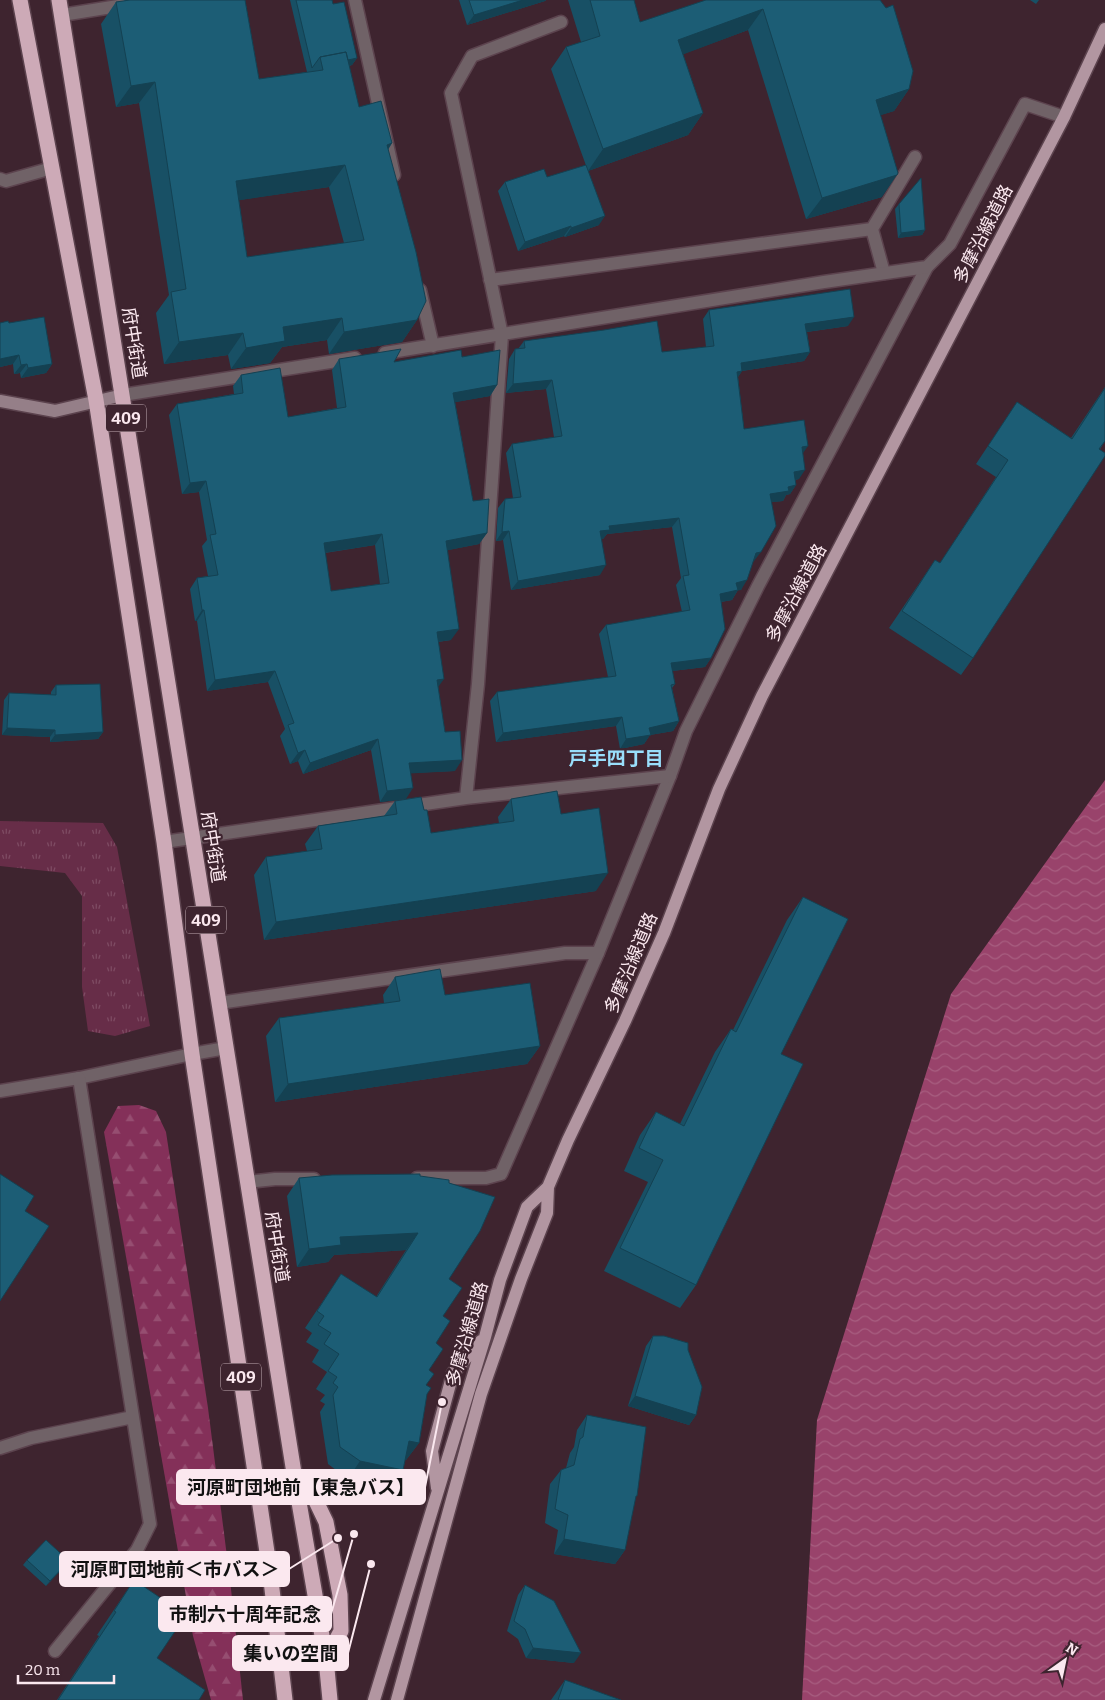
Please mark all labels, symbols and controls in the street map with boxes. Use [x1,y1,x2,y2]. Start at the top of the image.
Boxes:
street label: 多摩沿線道路 [949,181,1017,287]
street label: 府中街道 [118,306,150,380]
road number: 409 [106,404,146,432]
street label: 多摩沿線道路 [761,540,831,646]
district label: 戸手四丁目 [568,747,664,770]
street label: 府中街道 [197,810,229,884]
road number: 409 [186,906,226,934]
street label: 多摩沿線道路 [600,909,662,1017]
street label: 府中街道 [261,1210,293,1284]
street label: 多摩沿線道路 [442,1279,492,1389]
road number: 409 [221,1364,261,1390]
callout: 河原町団地前【東急バス】 [177,1470,425,1504]
text: 河原町団地前【東急バス】 [187,1476,415,1499]
callout: 河原町団地前＜市バス＞ [60,1552,289,1586]
text: 河原町団地前＜市バス＞ [70,1558,280,1581]
callout: 市制六十周年記念 [159,1597,331,1631]
text: 市制六十周年記念 [169,1603,321,1626]
north arrow [1040,1635,1090,1685]
callout: 集いの空間 [233,1636,348,1670]
text: N [1063,1639,1081,1660]
text: 集いの空間 [243,1642,339,1665]
scale bar [18,1652,114,1684]
text: 20 m [25,1661,61,1679]

